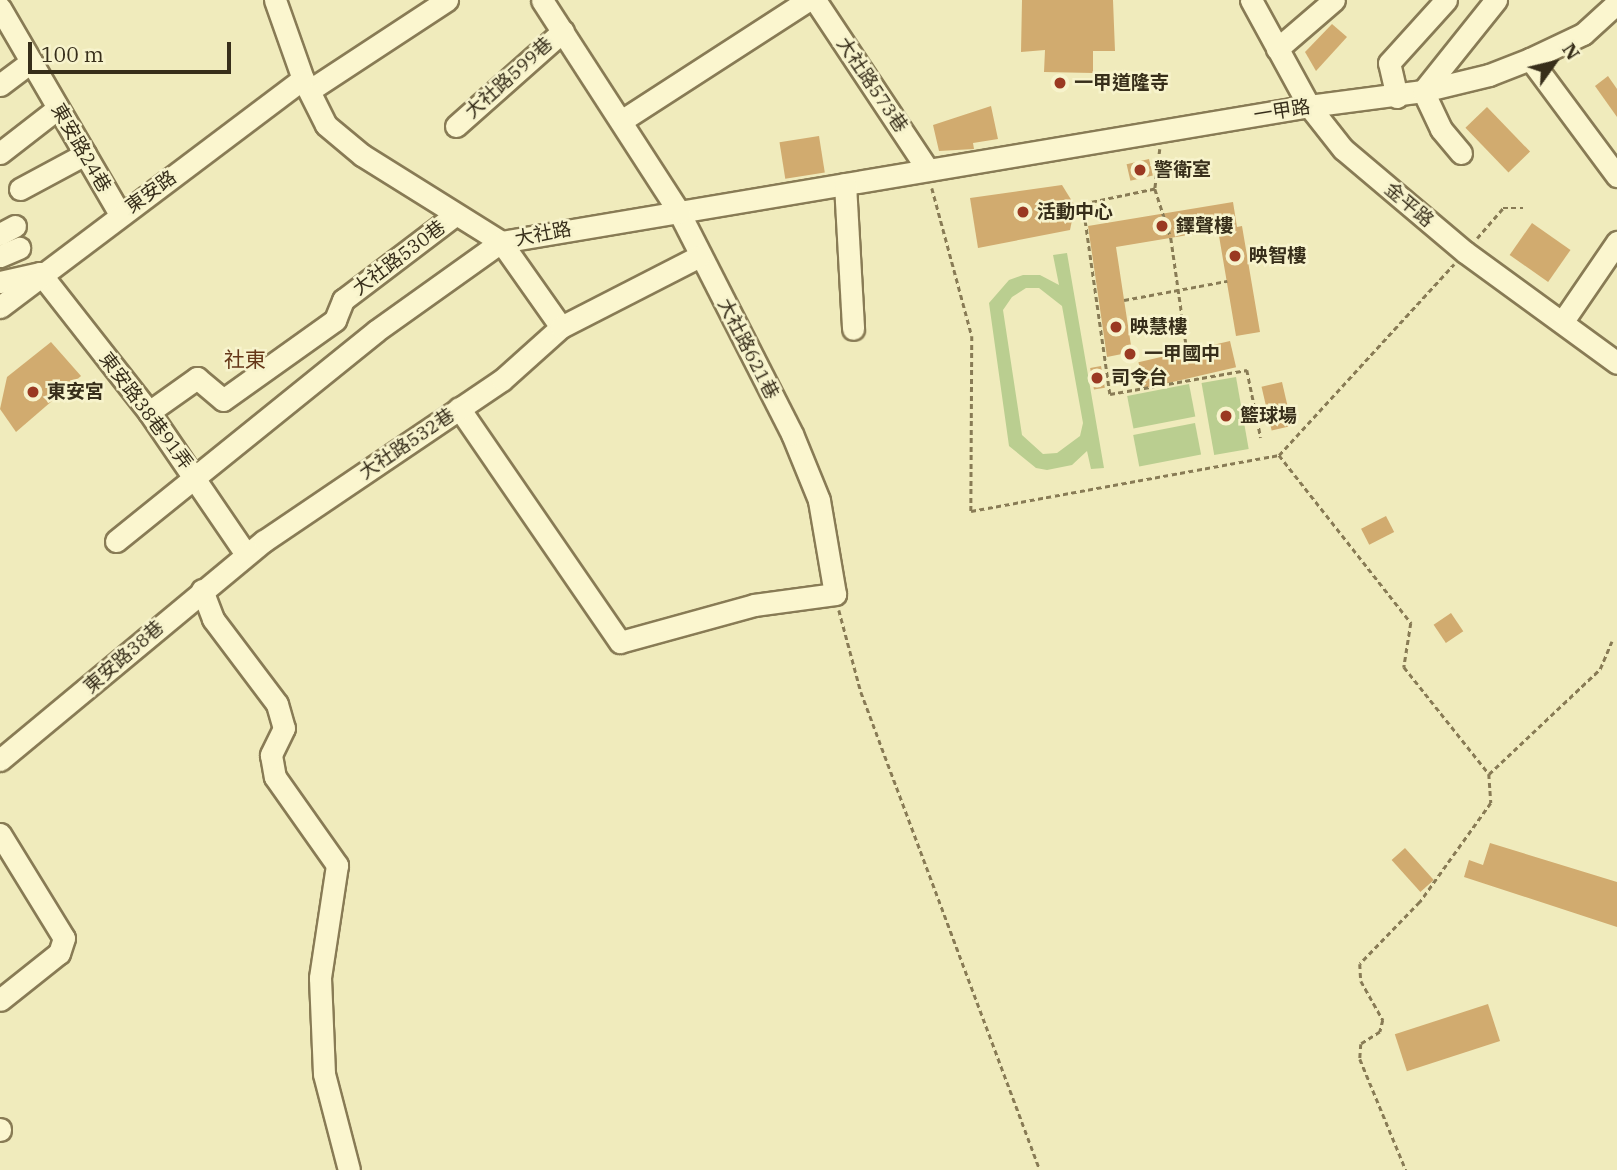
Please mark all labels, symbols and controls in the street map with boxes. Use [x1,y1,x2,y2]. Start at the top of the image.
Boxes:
scale bar [32,28,234,72]
north arrow [1519,28,1589,98]
street label: 大社路599巷 [460,33,558,123]
street label: 大社路573巷 [832,33,912,137]
text: N [1557,38,1586,64]
text: 100 m [41,40,104,68]
place label: 一甲道隆寺 [1074,72,1169,94]
marker: 一甲道隆寺 [1052,75,1068,91]
street label: 一甲路 [1252,95,1312,127]
street label: 東安路24巷 [46,100,116,196]
place label: 警衛室 [1154,159,1211,181]
marker: 警衛室 [1132,162,1148,178]
street label: 東安路 [121,166,181,218]
street label: 金平路 [1380,178,1438,232]
place label: 活動中心 [1037,201,1113,223]
marker: 活動中心 [1015,204,1031,220]
place label: 鐸聲樓 [1176,215,1233,237]
street label: 大社路530巷 [348,216,450,300]
street label: 大社路 [513,217,573,251]
marker: 鐸聲樓 [1154,218,1170,234]
place label: 映智樓 [1249,245,1306,267]
marker: 映智樓 [1227,248,1243,264]
street label: 大社路621巷 [713,295,783,403]
place label: 映慧樓 [1130,316,1187,338]
marker: 映慧樓 [1108,319,1124,335]
place label: 一甲國中 [1144,343,1220,365]
district label: 社東 [224,346,266,372]
marker: 一甲國中 [1122,346,1138,362]
street label: 東安路38巷91弄 [95,348,197,474]
place label: 司令台 [1111,367,1168,389]
marker: 司令台 [1089,370,1105,386]
place label: 東安宮 [47,381,104,403]
marker: 東安宮 [25,384,41,400]
street label: 大社路532巷 [355,404,459,484]
place label: 籃球場 [1240,405,1297,427]
marker: 籃球場 [1218,408,1234,424]
street label: 東安路38巷 [79,616,169,698]

